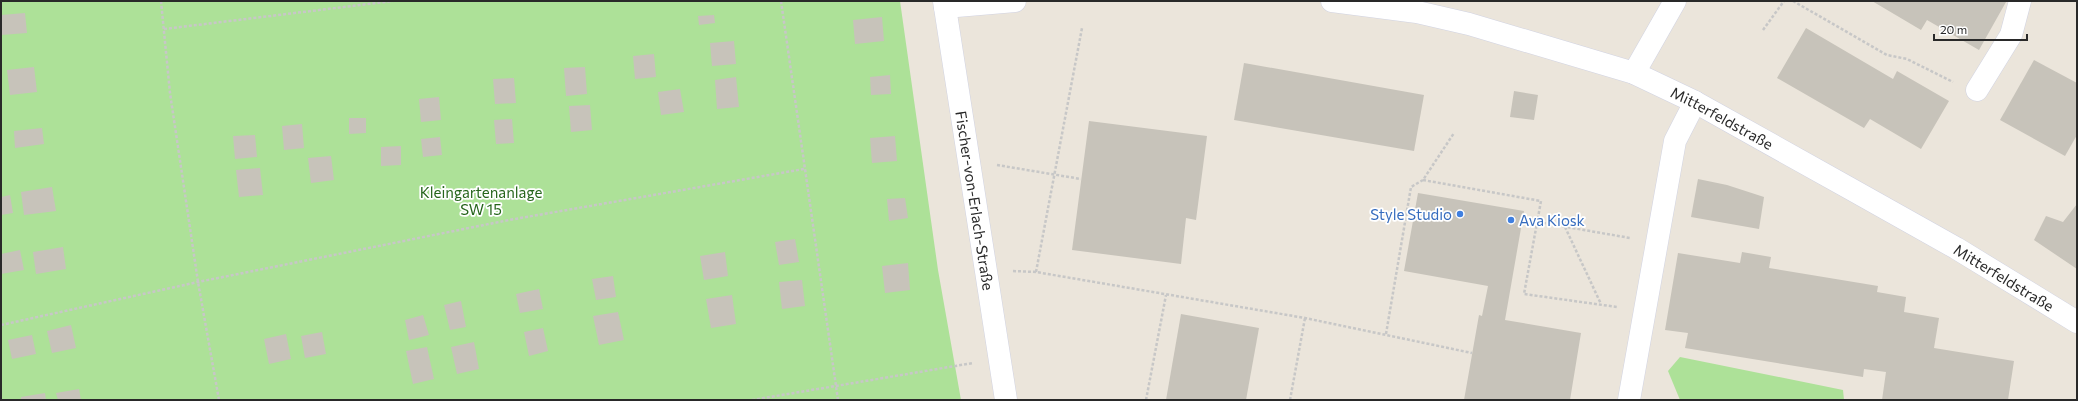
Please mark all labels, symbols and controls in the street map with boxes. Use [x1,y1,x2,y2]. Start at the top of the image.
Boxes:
scale bar [1934,16,2027,42]
text: 20 m [1940,22,1967,36]
street label: Mitterfeldstraße [1668,83,1777,153]
street label: Fischer-von-Erlach-Straße [952,110,998,292]
park label: Kleingartenanlage SW 15 [420,183,542,218]
place label: Style Studio [1370,205,1452,223]
marker: Style Studio [1455,209,1465,219]
place label: Ava Kiosk [1519,211,1585,229]
marker: Ava Kiosk [1506,215,1516,225]
street label: Mitterfeldstraße [1951,240,2057,315]

